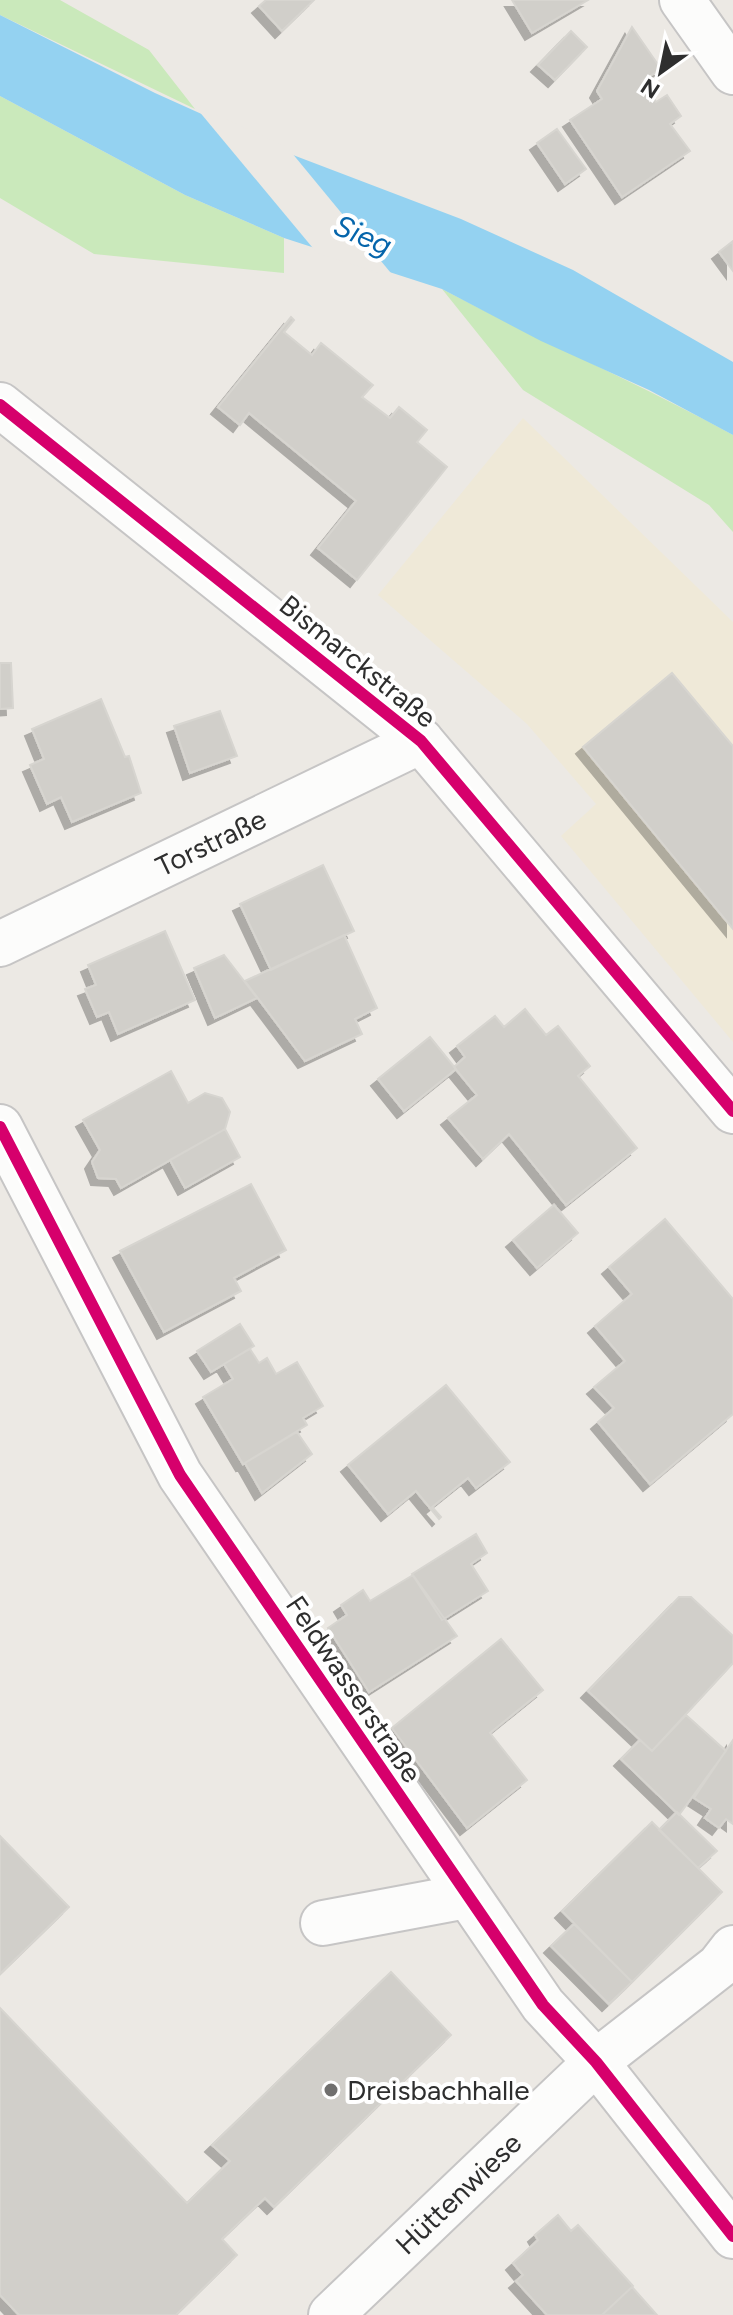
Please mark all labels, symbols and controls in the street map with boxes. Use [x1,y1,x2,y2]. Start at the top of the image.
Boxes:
north arrow [621,32,701,112]
text: N [636,72,665,104]
water label: Sieg [328,206,398,264]
street label: Bismarckstraße [273,588,443,734]
street label: Torstraße [150,801,271,883]
street label: Feldwasserstraße [279,1589,429,1789]
place label: Dreisbachhalle [347,2073,530,2107]
marker: Dreisbachhalle [322,2081,340,2099]
street label: Hüttenwiese [388,2126,528,2261]

